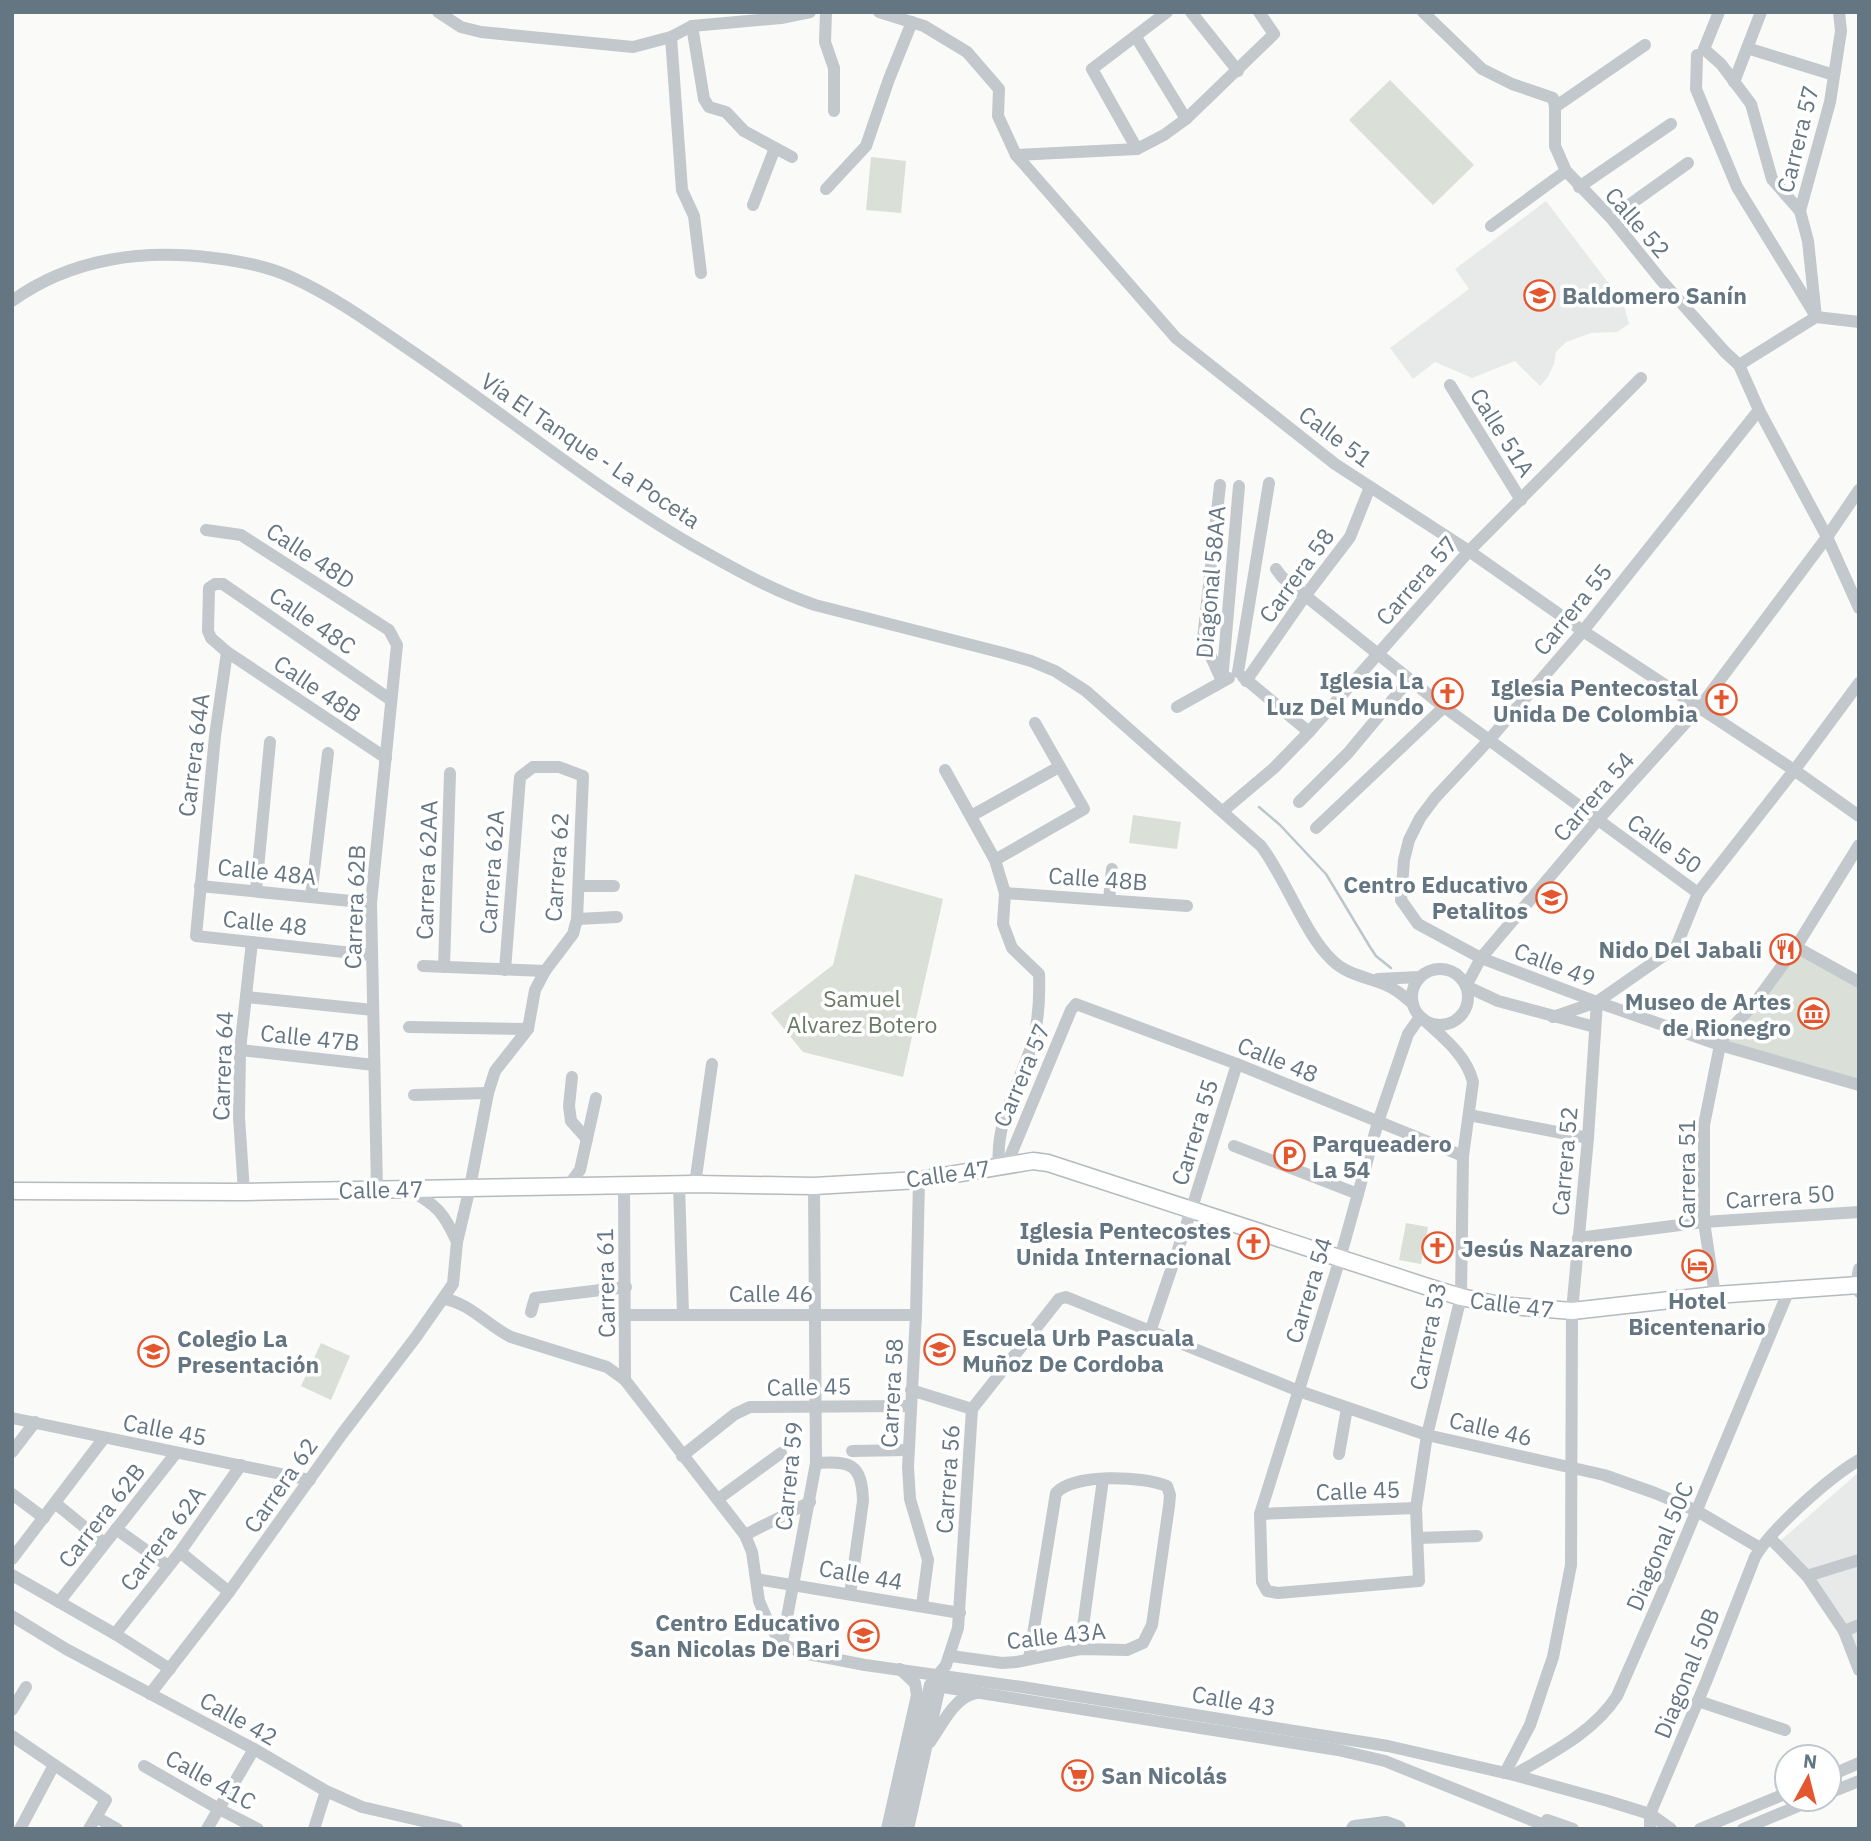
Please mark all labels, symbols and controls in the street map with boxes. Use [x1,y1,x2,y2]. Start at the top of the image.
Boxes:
street label: Carrera 57 [1769,82,1825,196]
street label: Calle 52 [1599,180,1677,264]
school or university icon: Baldomero Sanín [1522,278,1556,312]
place label: Baldomero Sanín [1562,280,1747,310]
street label: Vía El Tanque - La Poceta [475,365,707,535]
street label: Calle 51A [1464,382,1542,482]
street label: Calle 51 [1293,399,1379,473]
street label: Diagonal 58AA [1188,504,1232,659]
street label: Calle 48D [261,515,361,595]
street label: Carrera 58 [1252,522,1340,628]
street label: Carrera 57 [1369,529,1463,631]
street label: Carrera 55 [1526,557,1618,661]
street label: Calle 48C [264,579,362,661]
street label: Calle 48B [268,648,368,728]
place label: Iglesia La Luz Del Mundo [1266,665,1424,721]
place label: Iglesia Pentecostal Unida De Colombia [1491,672,1698,728]
church icon: Iglesia La Luz Del Mundo [1430,676,1464,710]
church icon: Iglesia Pentecostal Unida De Colombia [1704,683,1738,717]
street label: Carrera 64A [171,691,215,819]
street label: Carrera 54 [1546,745,1640,847]
street label: Carrera 62AA [409,800,443,940]
street label: Calle 50 [1622,806,1708,880]
street label: Carrera 62A [472,809,510,935]
street label: Carrera 62 [537,811,575,923]
street label: Carrera 62B [337,844,371,970]
street label: Calle 48A [216,851,318,891]
street label: Calle 48B [1047,860,1149,896]
place label: Centro Educativo Petalitos [1343,869,1528,925]
school or university icon: Centro Educativo Petalitos [1534,880,1568,914]
street label: Calle 48 [221,903,309,941]
restaurant icon: Nido Del Jabali [1768,932,1802,966]
place label: Nido Del Jabali [1598,934,1762,964]
street label: Calle 49 [1510,935,1600,993]
park label: Samuel Alvarez Botero [787,983,937,1039]
place label: Museo de Artes de Rionegro [1625,986,1791,1042]
museum icon: Museo de Artes de Rionegro [1797,997,1831,1031]
street label: Carrera 64 [205,1011,239,1121]
street label: Calle 47B [259,1017,361,1057]
street label: Carrera 57 [986,1019,1056,1131]
street label: Calle 48 [1233,1029,1323,1089]
street label: Carrera 55 [1164,1075,1224,1189]
street label: Carrera 52 [1544,1105,1584,1217]
street label: Carrera 51 [1671,1119,1701,1229]
place label: Parqueadero La 54 [1312,1128,1452,1184]
parking icon: Parqueadero La 54 [1272,1139,1306,1173]
street label: Calle 47 [904,1152,992,1194]
street label: Calle 47 [338,1173,424,1205]
street label: Carrera 50 [1724,1177,1836,1215]
place label: Iglesia Pentecostes Unida Internacional [1016,1215,1231,1271]
church icon: Iglesia Pentecostes Unida Internacional [1237,1226,1271,1260]
street label: Carrera 61 [589,1228,621,1338]
church icon: Jesús Nazareno [1421,1231,1455,1265]
street label: Carrera 54 [1278,1233,1338,1347]
place label: Jesús Nazareno [1461,1233,1633,1263]
hotel icon: Hotel Bicentenario [1680,1249,1714,1283]
street label: Calle 46 [729,1278,813,1308]
street label: Carrera 53 [1402,1279,1452,1393]
street label: Calle 47 [1468,1284,1556,1324]
place label: Hotel Bicentenario [1628,1285,1766,1341]
place label: Escuela Urb Pascuala Muñoz De Cordoba [962,1322,1194,1378]
place label: Colegio La Presentación [177,1323,319,1379]
school or university icon: Escuela Urb Pascuala Muñoz De Cordoba [922,1333,956,1367]
school or university icon: Colegio La Presentación [137,1334,171,1368]
street label: Carrera 58 [873,1337,909,1449]
street label: Calle 45 [766,1370,852,1402]
street label: Calle 46 [1446,1404,1536,1452]
street label: Calle 45 [121,1406,209,1452]
street label: Carrera 59 [767,1420,809,1532]
street label: Carrera 56 [928,1423,966,1535]
street label: Carrera 62 [236,1431,324,1539]
street label: Carrera 62B [51,1457,151,1573]
street label: Calle 45 [1315,1474,1401,1506]
street label: Diagonal 50C [1618,1477,1700,1615]
street label: Carrera 62A [113,1479,212,1597]
street label: Calle 44 [817,1552,905,1596]
street label: Diagonal 50B [1646,1603,1726,1743]
place label: Centro Educativo San Nicolas De Bari [630,1607,840,1663]
street label: Calle 43A [1005,1615,1107,1655]
school or university icon: Centro Educativo San Nicolas De Bari [846,1618,880,1652]
street label: Calle 43 [1190,1678,1278,1722]
street label: Calle 42 [195,1684,283,1752]
street label: Calle 41C [160,1742,262,1816]
north arrow [1773,1743,1843,1813]
text: N [1802,1748,1818,1774]
supermarket icon: San Nicolás [1061,1758,1095,1792]
place label: San Nicolás [1101,1760,1227,1790]

